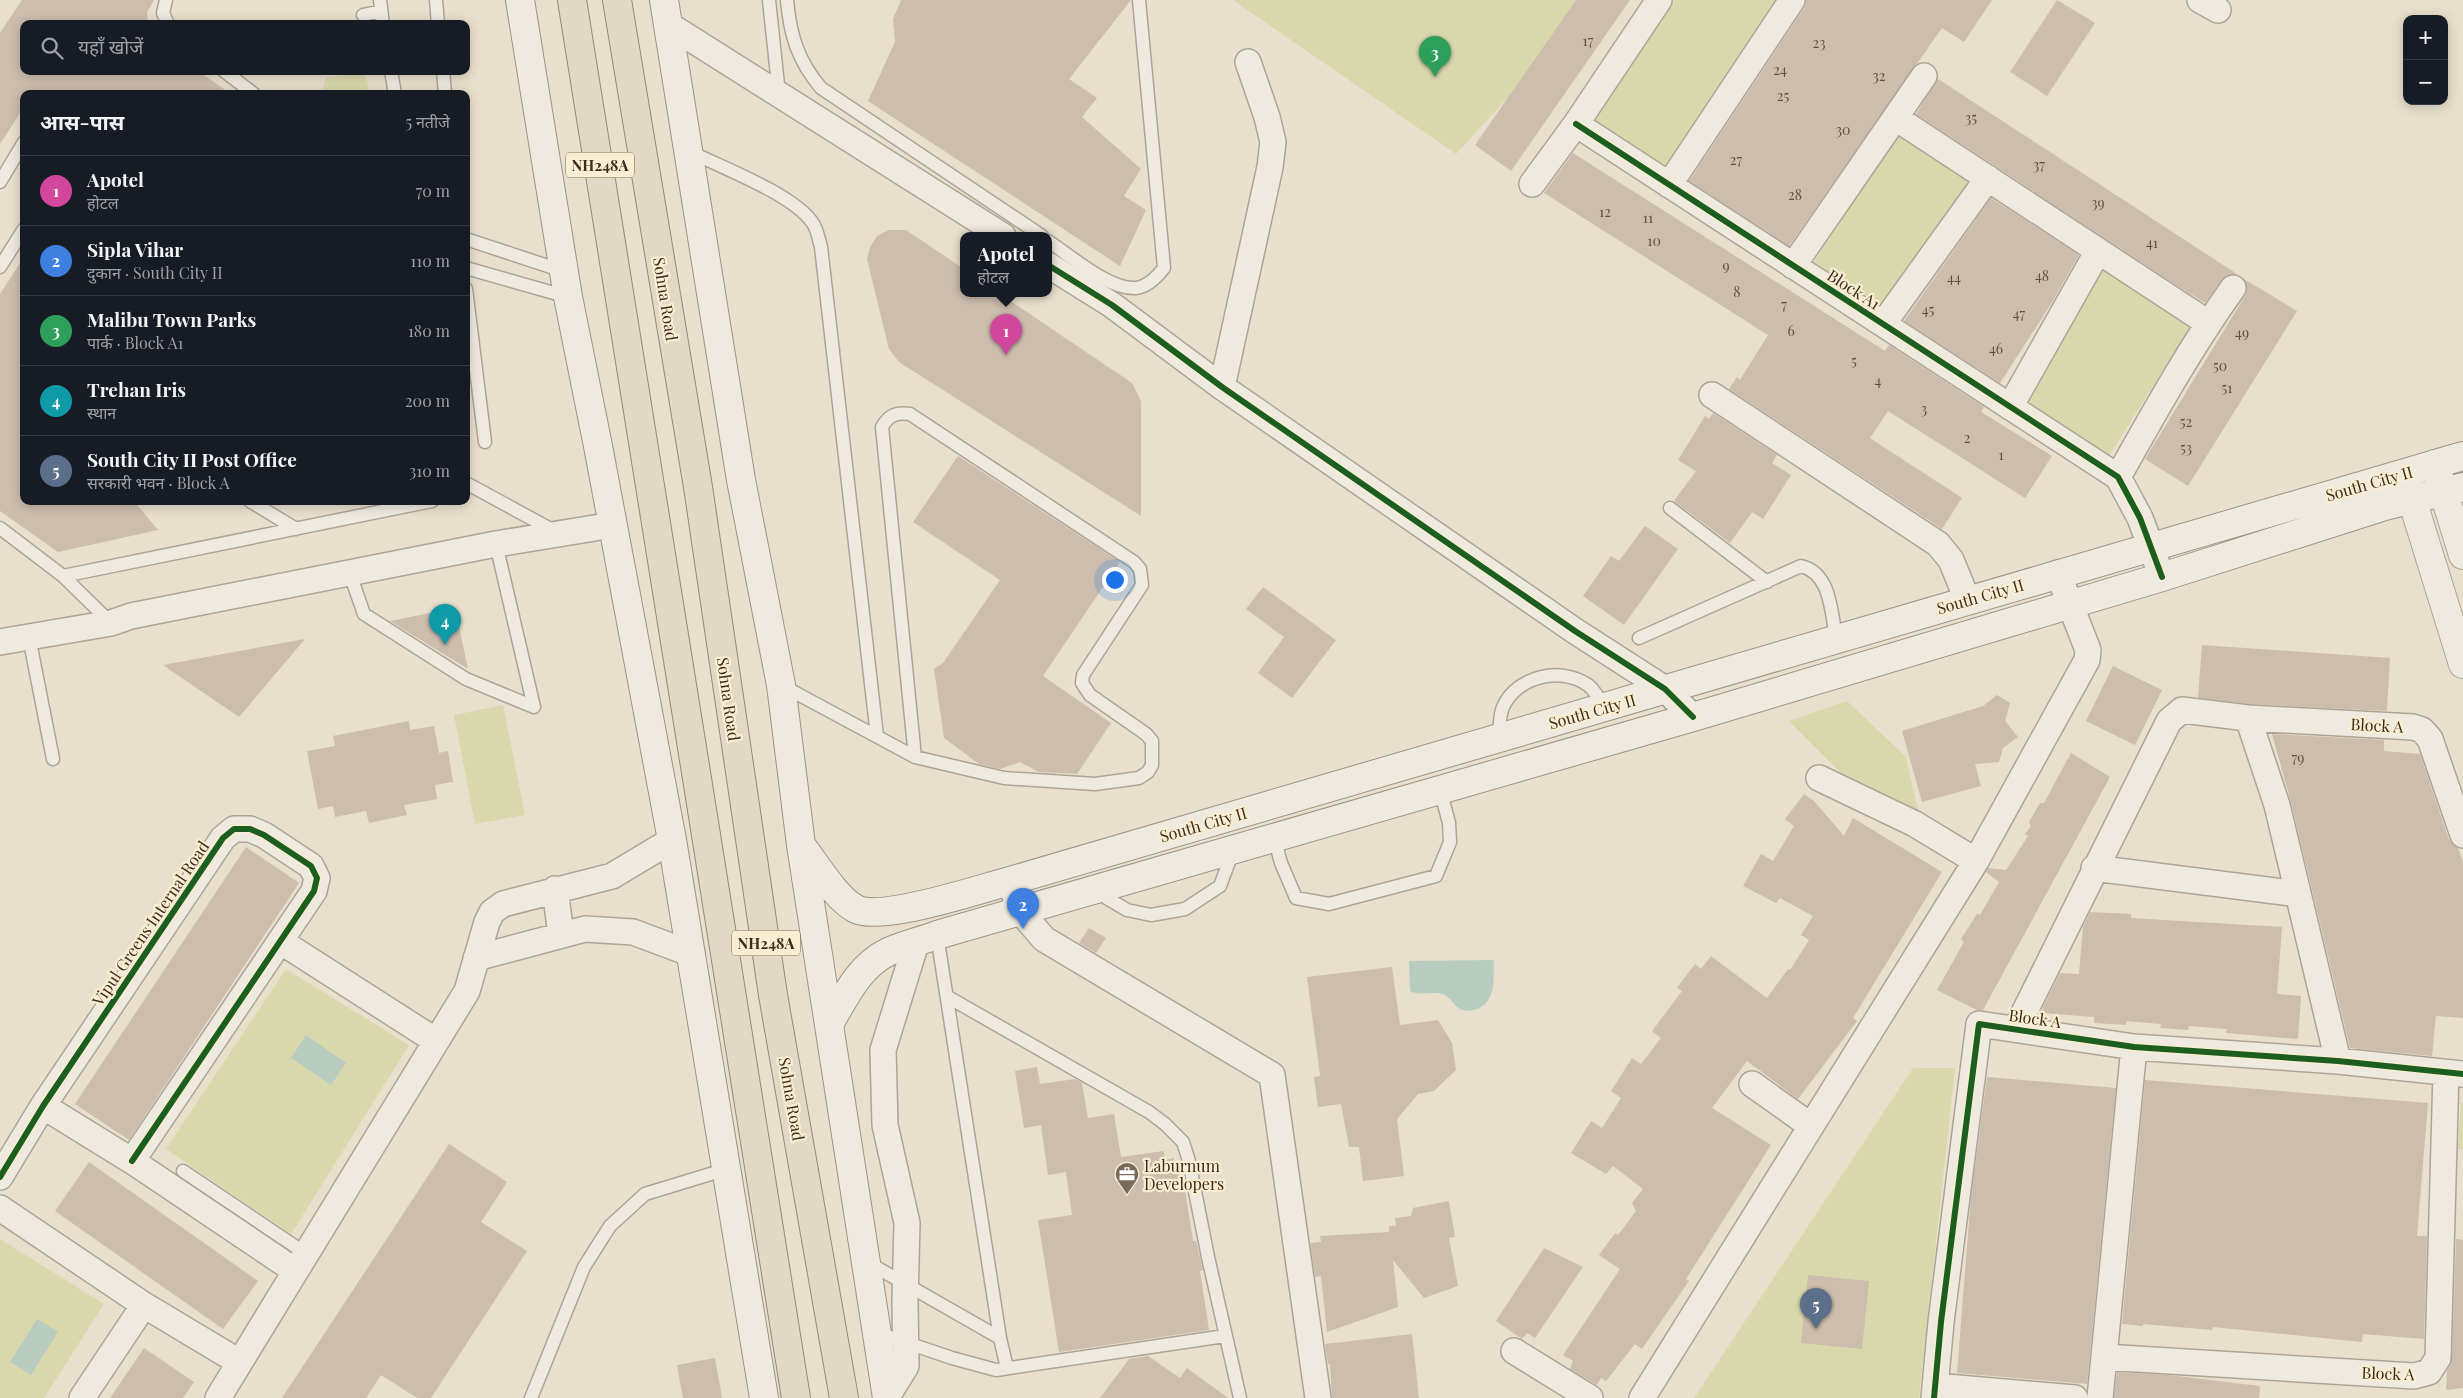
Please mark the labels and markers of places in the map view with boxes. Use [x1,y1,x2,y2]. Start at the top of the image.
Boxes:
pin: 3 [1419,36,1451,77]
pin: 1 [990,314,1022,355]
pin: 4 [429,604,461,645]
pin: 2 [1007,888,1039,929]
place label: Laburnum Developers [1144,1155,1224,1194]
office icon: Laburnum Developers [1114,1161,1140,1195]
pin: 5 [1800,1288,1832,1329]

